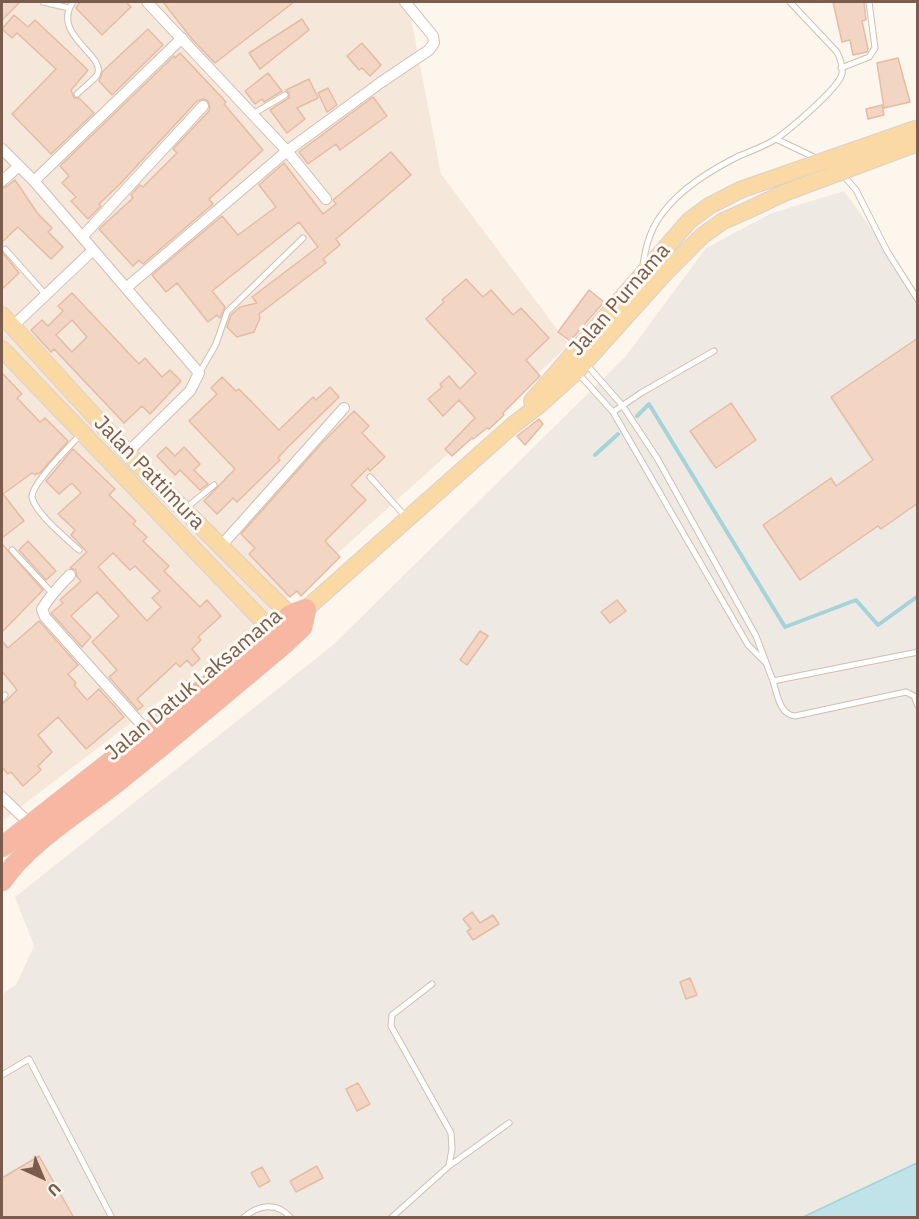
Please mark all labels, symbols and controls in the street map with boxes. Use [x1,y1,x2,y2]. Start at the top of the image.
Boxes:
street label: Jalan Purnama [564,239,676,361]
street label: Jalan Pattimura [88,411,210,535]
street label: Jalan Datuk Laksamana [100,604,288,766]
north arrow [12,1147,72,1207]
text: U [44,1179,65,1201]

